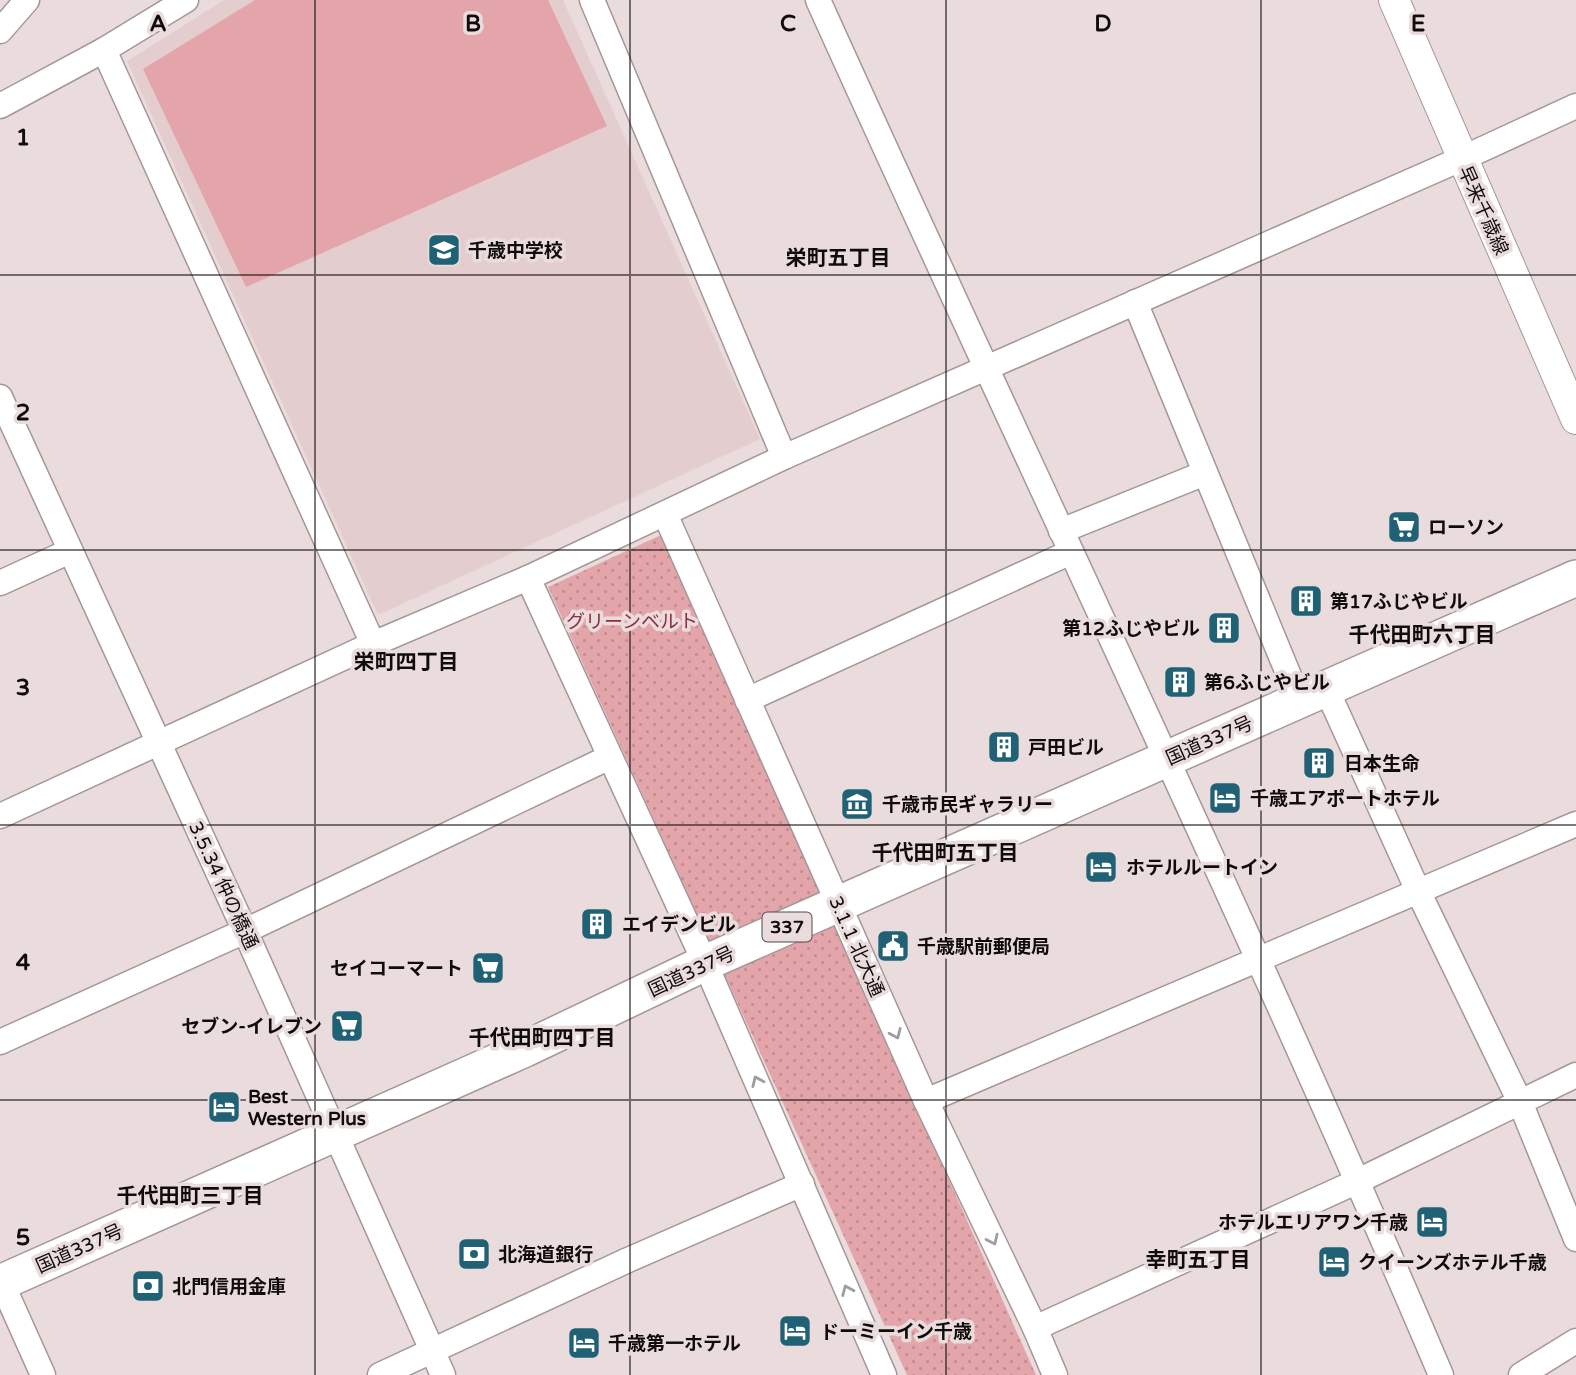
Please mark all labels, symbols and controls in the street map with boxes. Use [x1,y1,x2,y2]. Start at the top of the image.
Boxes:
text: A [149,10,167,38]
text: B [465,10,481,38]
text: C [780,10,796,38]
text: D [1094,10,1112,38]
text: E [1411,10,1425,38]
text: 1 [16,124,30,152]
street label: 早来千歳線 [1454,163,1512,258]
school or university icon: 千歳中学校 [425,231,463,269]
place label: 千歳中学校 [468,240,563,262]
district label: 栄町五丁目 [786,246,891,271]
text: 2 [16,399,30,427]
supermarket icon: ローソン [1385,508,1423,546]
place label: ローソン [1428,517,1504,539]
building icon: 第17ふじやビル [1287,582,1325,620]
place label: 第17ふじやビル [1330,591,1468,613]
building icon: 第12ふじやビル [1205,609,1243,647]
park label: グリーンベルト [566,611,698,633]
place label: 第12ふじやビル [1062,618,1200,640]
district label: 千代田町六丁目 [1349,623,1496,648]
district label: 栄町四丁目 [354,650,459,675]
building icon: 第6ふじやビル [1161,663,1199,701]
place label: 第6ふじやビル [1204,672,1330,694]
text: 3 [16,674,30,702]
street label: 国道337号 [1163,712,1256,770]
building icon: 戸田ビル [985,728,1023,766]
place label: 戸田ビル [1028,737,1104,759]
building icon: 日本生命 [1300,744,1338,782]
place label: 日本生命 [1344,753,1420,775]
hotel icon: 千歳エアポートホテル [1206,779,1244,817]
museum icon: 千歳市民ギャラリー [838,785,876,823]
place label: 千歳エアポートホテル [1250,788,1440,810]
place label: 千歳市民ギャラリー [882,794,1053,816]
street label: 3.5.34 仲の橋通 [184,818,262,953]
district label: 千代田町五丁目 [872,841,1019,866]
hotel icon: ホテルルートイン [1082,848,1120,886]
place label: ホテルルートイン [1126,857,1278,879]
street label: 3.1.1 北大通 [824,893,888,1000]
building icon: エイデンビル [578,905,616,943]
road number: 337 [762,912,812,942]
place label: エイデンビル [622,914,736,936]
public building icon: 千歳駅前郵便局 [874,927,912,965]
place label: 千歳駅前郵便局 [917,936,1050,958]
street label: 国道337号 [645,942,738,1001]
text: 4 [16,949,31,977]
supermarket icon: セイコーマート [469,949,507,987]
place label: セイコーマート [330,958,463,980]
supermarket icon: セブン-イレブン [328,1007,366,1045]
place label: セブン-イレブン [181,1016,322,1038]
district label: 千代田町四丁目 [469,1026,616,1051]
one-way arrow [888,1027,902,1039]
one-way arrow [751,1076,765,1088]
place label: Best Western Plus [248,1086,366,1130]
hotel icon: Best Western Plus [205,1088,243,1126]
district label: 千代田町三丁目 [117,1184,264,1209]
hotel icon: ホテルエリアワン千歳 [1413,1203,1451,1241]
place label: ホテルエリアワン千歳 [1218,1212,1408,1234]
street label: 国道337号 [33,1220,126,1278]
text: 5 [16,1224,30,1252]
one-way arrow [985,1233,999,1245]
bank icon: 北海道銀行 [455,1235,493,1273]
hotel icon: クイーンズホテル千歳 [1315,1243,1353,1281]
place label: 北海道銀行 [498,1244,593,1266]
district label: 幸町五丁目 [1146,1248,1251,1273]
place label: クイーンズホテル千歳 [1358,1252,1547,1274]
bank icon: 北門信用金庫 [129,1267,167,1305]
place label: 北門信用金庫 [172,1276,286,1298]
one-way arrow [841,1284,855,1297]
hotel icon: ドーミーイン千歳 [776,1312,814,1350]
place label: ドーミーイン千歳 [820,1321,972,1343]
hotel icon: 千歳第一ホテル [565,1324,603,1362]
place label: 千歳第一ホテル [608,1333,741,1355]

